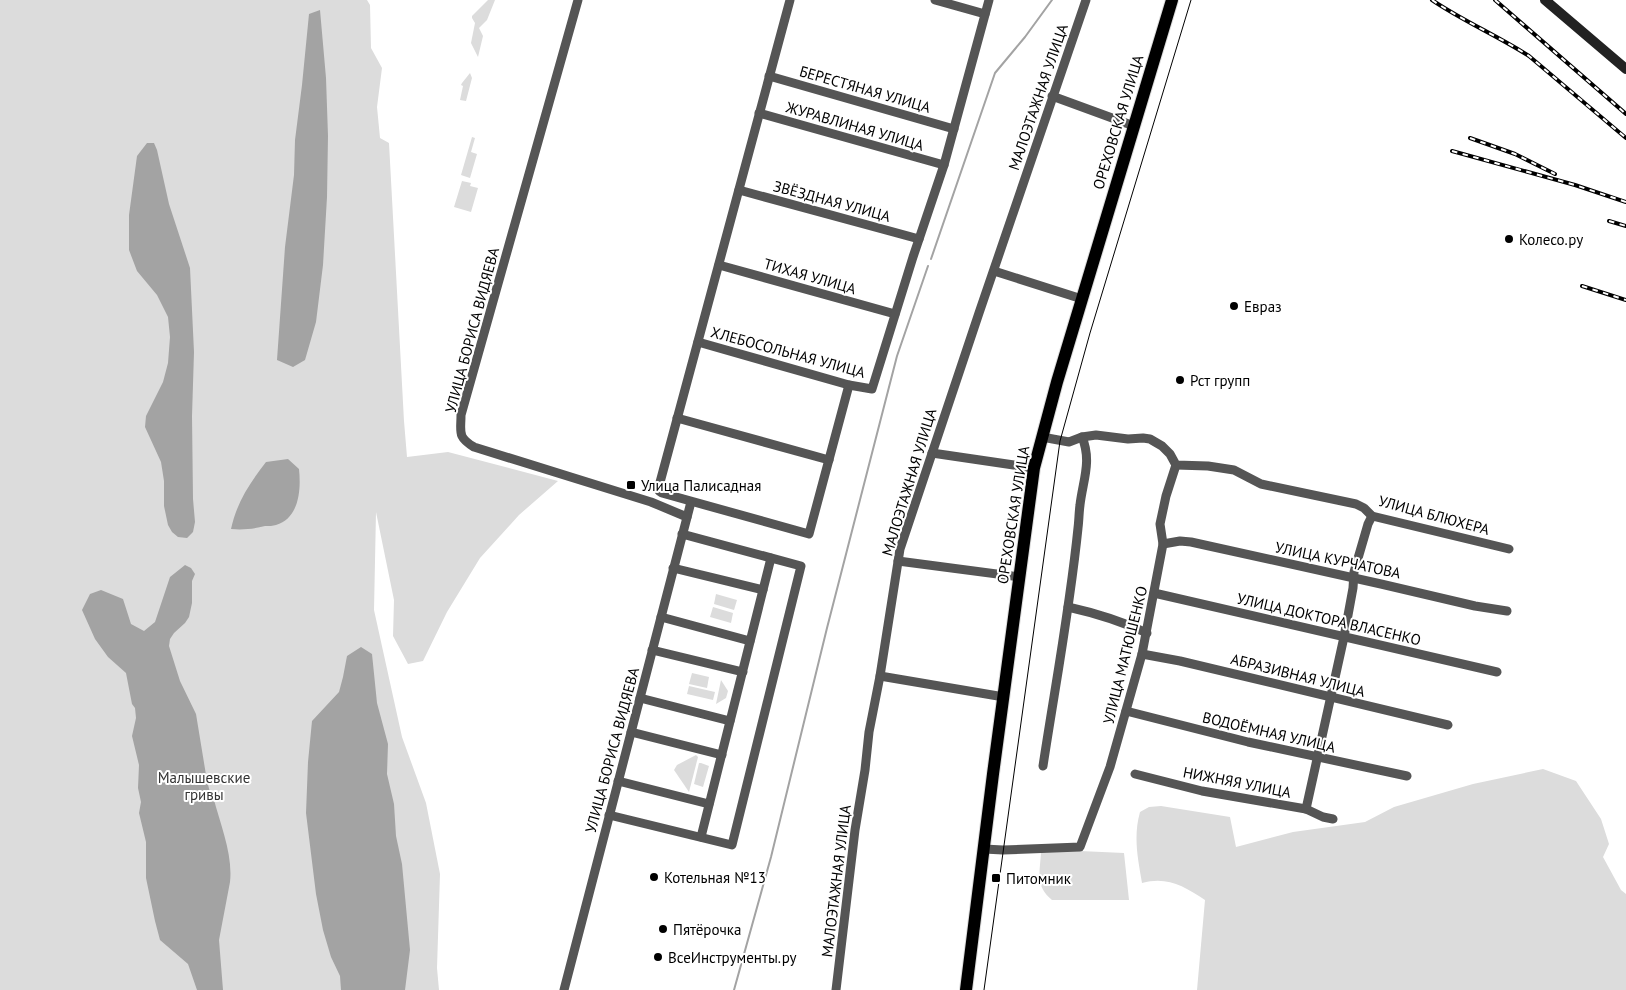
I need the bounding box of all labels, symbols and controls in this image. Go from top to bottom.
street label: МАЛОЭТАЖНАЯ УЛИЦА [1004,21,1072,173]
street label: ОРЕХОВСКАЯ УЛИЦА [1088,52,1148,192]
street label: БЕРЕСТЯНАЯ УЛИЦА [797,61,933,117]
street label: ЖУРАВЛИНАЯ УЛИЦА [783,97,926,155]
street label: ЗВЁЗДНАЯ УЛИЦА [771,176,893,226]
place label: Колесо.ру [1519,230,1583,249]
marker: Колесо.ру [1503,233,1515,245]
street label: УЛИЦА БОРИСА ВИДЯЕВА [441,245,503,415]
street label: ТИХАЯ УЛИЦА [762,254,858,298]
place label: Евраз [1244,297,1282,316]
marker: Евраз [1228,300,1240,312]
street label: ХЛЕБОСОЛЬНАЯ УЛИЦА [709,322,868,382]
place label: Рст групп [1190,371,1250,390]
marker: Рст групп [1174,374,1186,386]
street label: МАЛОЭТАЖНАЯ УЛИЦА [877,406,941,558]
street label: ОРЕХОВСКАЯ УЛИЦА [993,444,1033,585]
place label: Улица Палисадная [641,476,761,495]
marker: Улица Палисадная [625,479,637,491]
street label: УЛИЦА БЛЮХЕРА [1376,491,1492,539]
street label: УЛИЦА КУРЧАТОВА [1273,537,1403,583]
street label: УЛИЦА МАТЮШЕНКО [1099,584,1151,726]
street label: УЛИЦА ДОКТОРА ВЛАСЕНКО [1235,589,1423,649]
street label: АБРАЗИВНАЯ УЛИЦА [1229,649,1367,701]
street label: УЛИЦА БОРИСА ВИДЯЕВА [581,665,643,835]
street label: ВОДОЁМНАЯ УЛИЦА [1201,707,1338,757]
street label: НИЖНЯЯ УЛИЦА [1181,762,1293,802]
park label: Малышевские гривы [158,768,250,804]
street label: МАЛОЭТАЖНАЯ УЛИЦА [817,804,855,958]
place label: Котельная №13 [664,868,766,887]
place label: Питомник [1006,869,1072,888]
marker: Котельная №13 [648,871,660,883]
marker: Питомник [990,872,1002,884]
place label: Пятёрочка [673,920,741,939]
marker: Пятёрочка [657,923,669,935]
place label: ВсеИнструменты.ру [668,948,797,967]
marker: ВсеИнструменты.ру [652,951,664,963]

